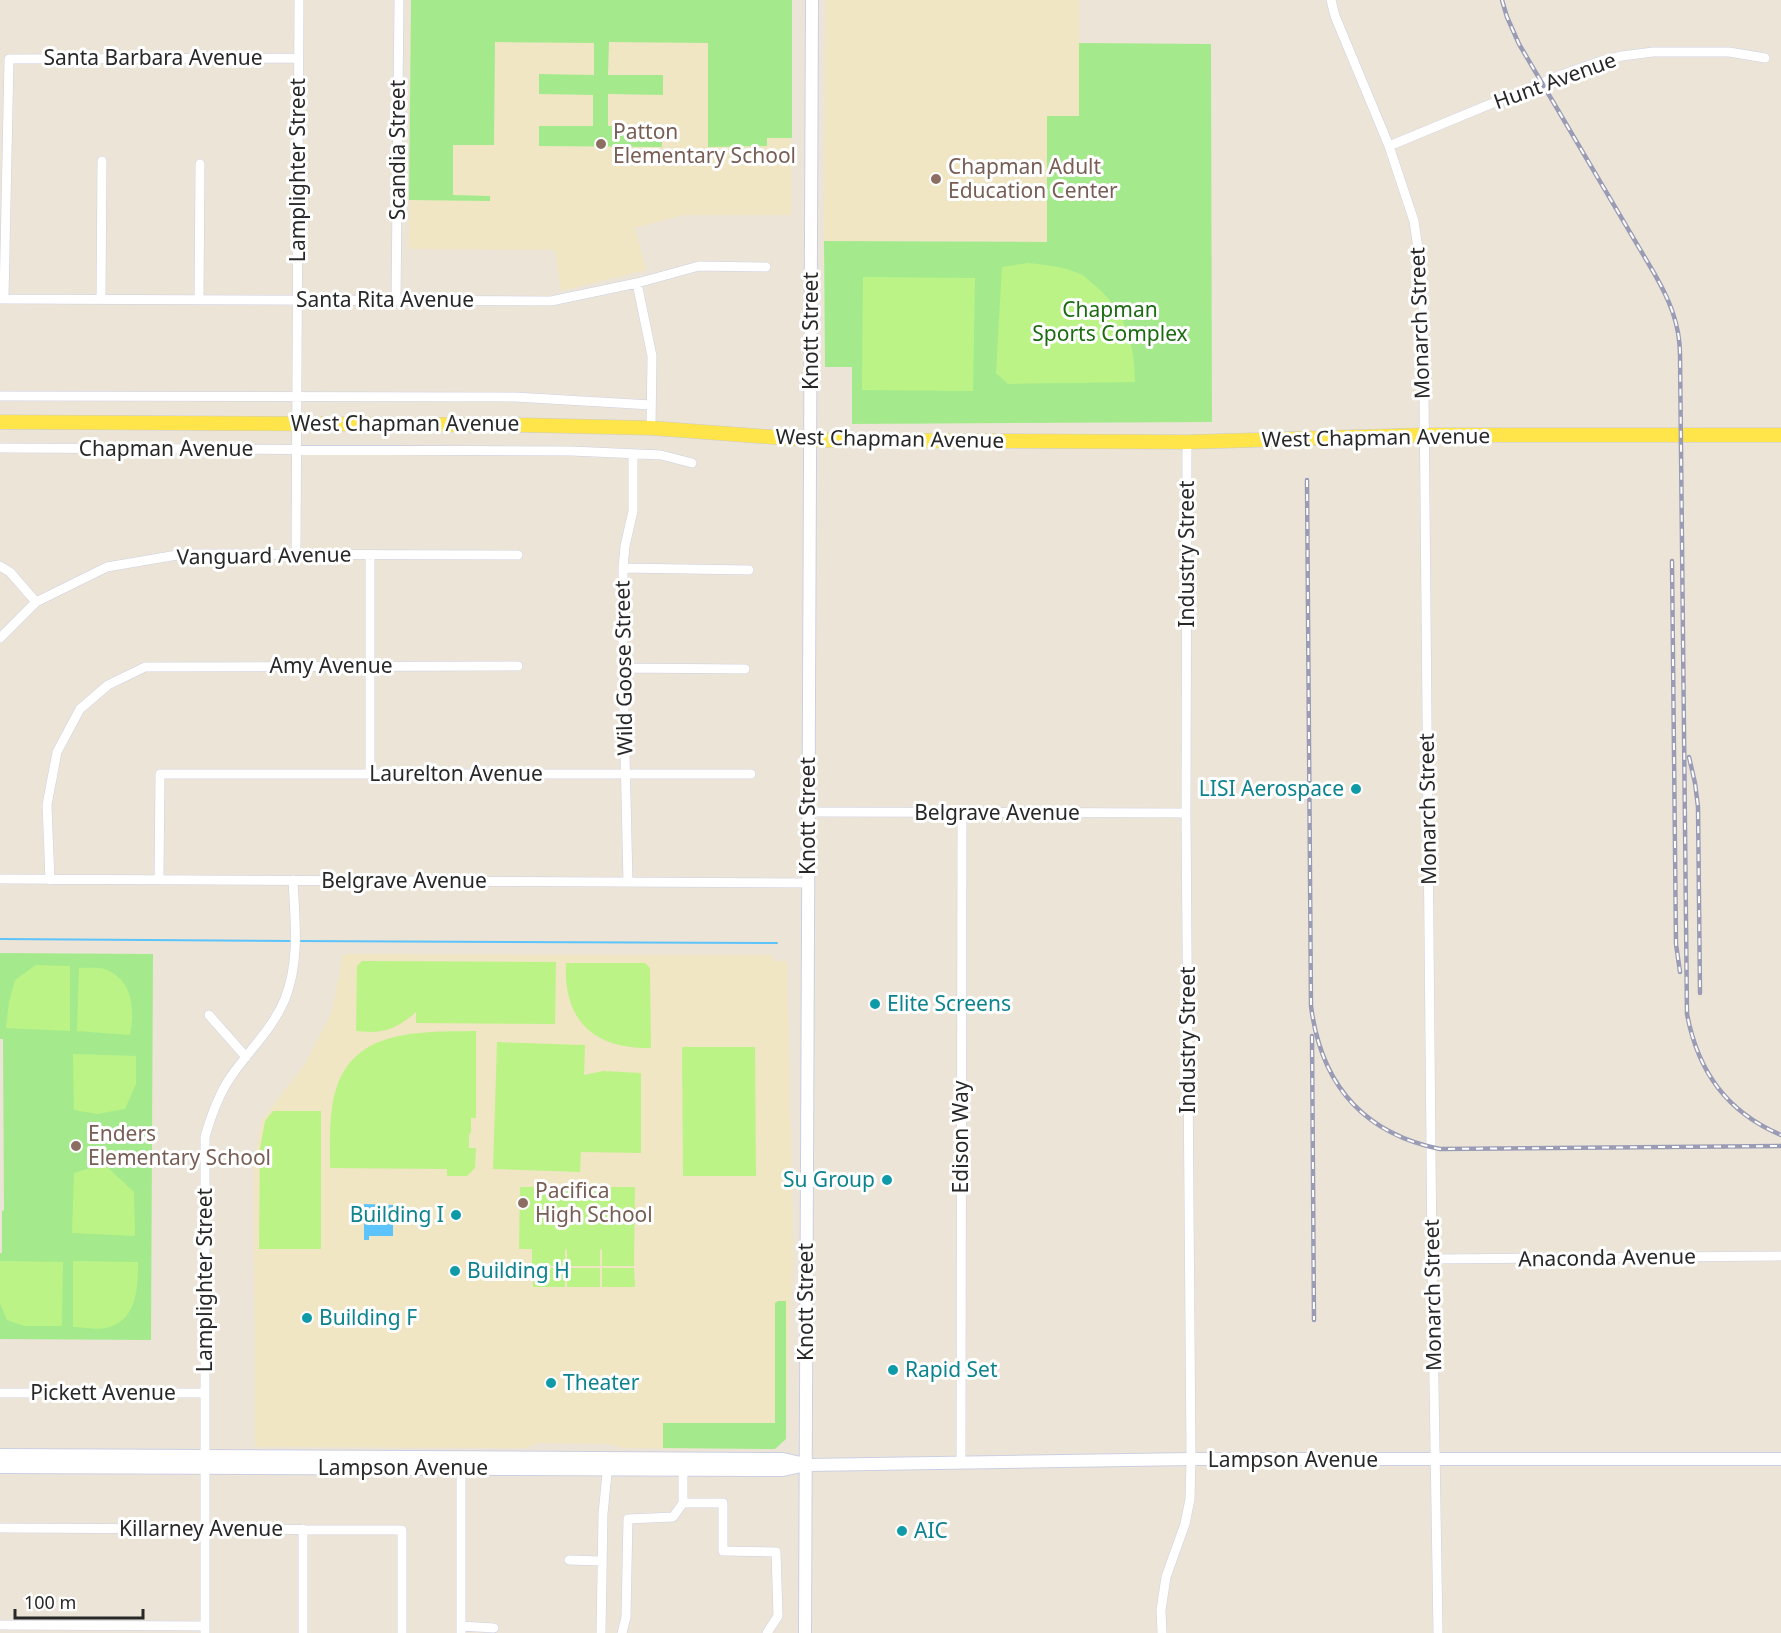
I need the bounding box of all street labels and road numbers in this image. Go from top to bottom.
street label: Santa Barbara Avenue [43,43,263,71]
street label: Hunt Avenue [1490,45,1620,115]
street label: Lamplighter Street [283,77,311,262]
street label: Scandia Street [383,79,411,220]
street label: Monarch Street [1402,246,1436,399]
street label: Knott Street [796,272,824,390]
street label: Santa Rita Avenue [296,285,474,313]
street label: West Chapman Avenue [291,409,519,437]
street label: West Chapman Avenue [1261,421,1491,453]
street label: West Chapman Avenue [775,422,1005,454]
street label: Chapman Avenue [79,434,253,462]
street label: Industry Street [1172,480,1200,628]
street label: Vanguard Avenue [176,539,352,571]
street label: Wild Goose Street [607,580,639,756]
street label: Amy Avenue [270,651,392,679]
street label: Monarch Street [1412,732,1442,885]
street label: Knott Street [793,757,821,875]
street label: Laurelton Avenue [369,759,543,787]
street label: Belgrave Avenue [914,798,1080,826]
street label: Belgrave Avenue [321,866,487,894]
street label: Industry Street [1173,966,1201,1114]
street label: Edison Way [946,1080,974,1193]
street label: Lamplighter Street [190,1187,218,1372]
street label: Monarch Street [1417,1218,1447,1371]
street label: Anaconda Avenue [1518,1241,1696,1273]
street label: Knott Street [791,1243,819,1361]
street label: Pickett Avenue [30,1378,176,1406]
street label: Lampson Avenue [1208,1445,1378,1473]
street label: Lampson Avenue [318,1453,488,1481]
street label: Killarney Avenue [119,1514,283,1542]

